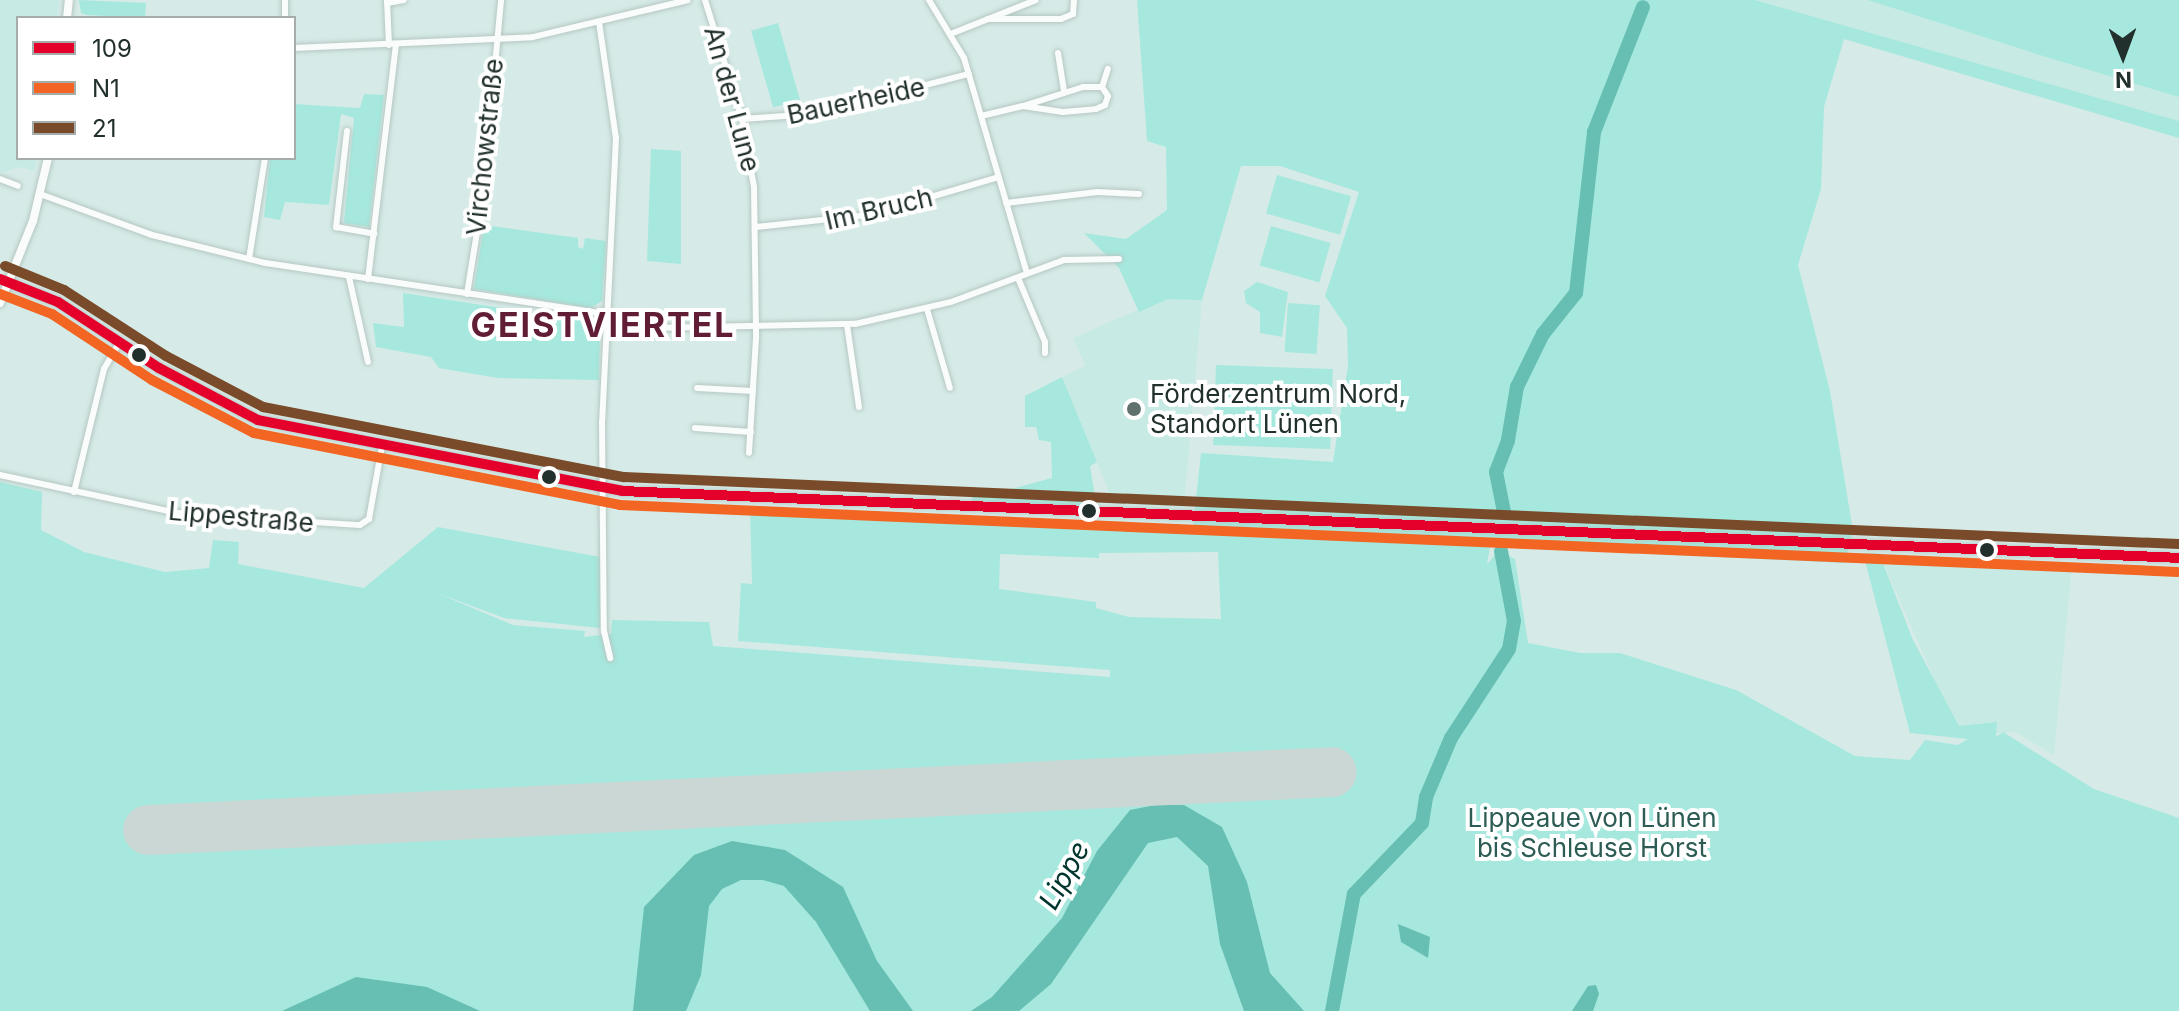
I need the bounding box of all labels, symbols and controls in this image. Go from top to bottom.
legend [16,16,296,160]
north arrow [2083,16,2163,96]
street label: An der Lune [698,23,766,175]
text: 109 [92,34,132,63]
street label: Virchowstraße [460,57,510,237]
text: N [2115,67,2132,93]
street label: Bauerheide [784,71,928,131]
text: N1 [92,74,120,103]
text: 21 [92,114,116,143]
street label: Im Bruch [822,181,936,237]
district label: GEISTVIERTEL [470,305,736,345]
unlabelled marker [131,347,147,363]
place label: Förderzentrum Nord, Standort Lünen [1150,378,1406,440]
marker: Förderzentrum Nord, Standort Lünen [1125,400,1143,418]
unlabelled marker [541,469,557,485]
street label: Lippestraße [167,495,315,539]
unlabelled marker [1081,503,1097,519]
unlabelled marker [1979,542,1995,558]
park label: Lippeaue von Lünen bis Schleuse Horst [1467,802,1717,864]
water label: Lippe [1032,835,1096,915]

